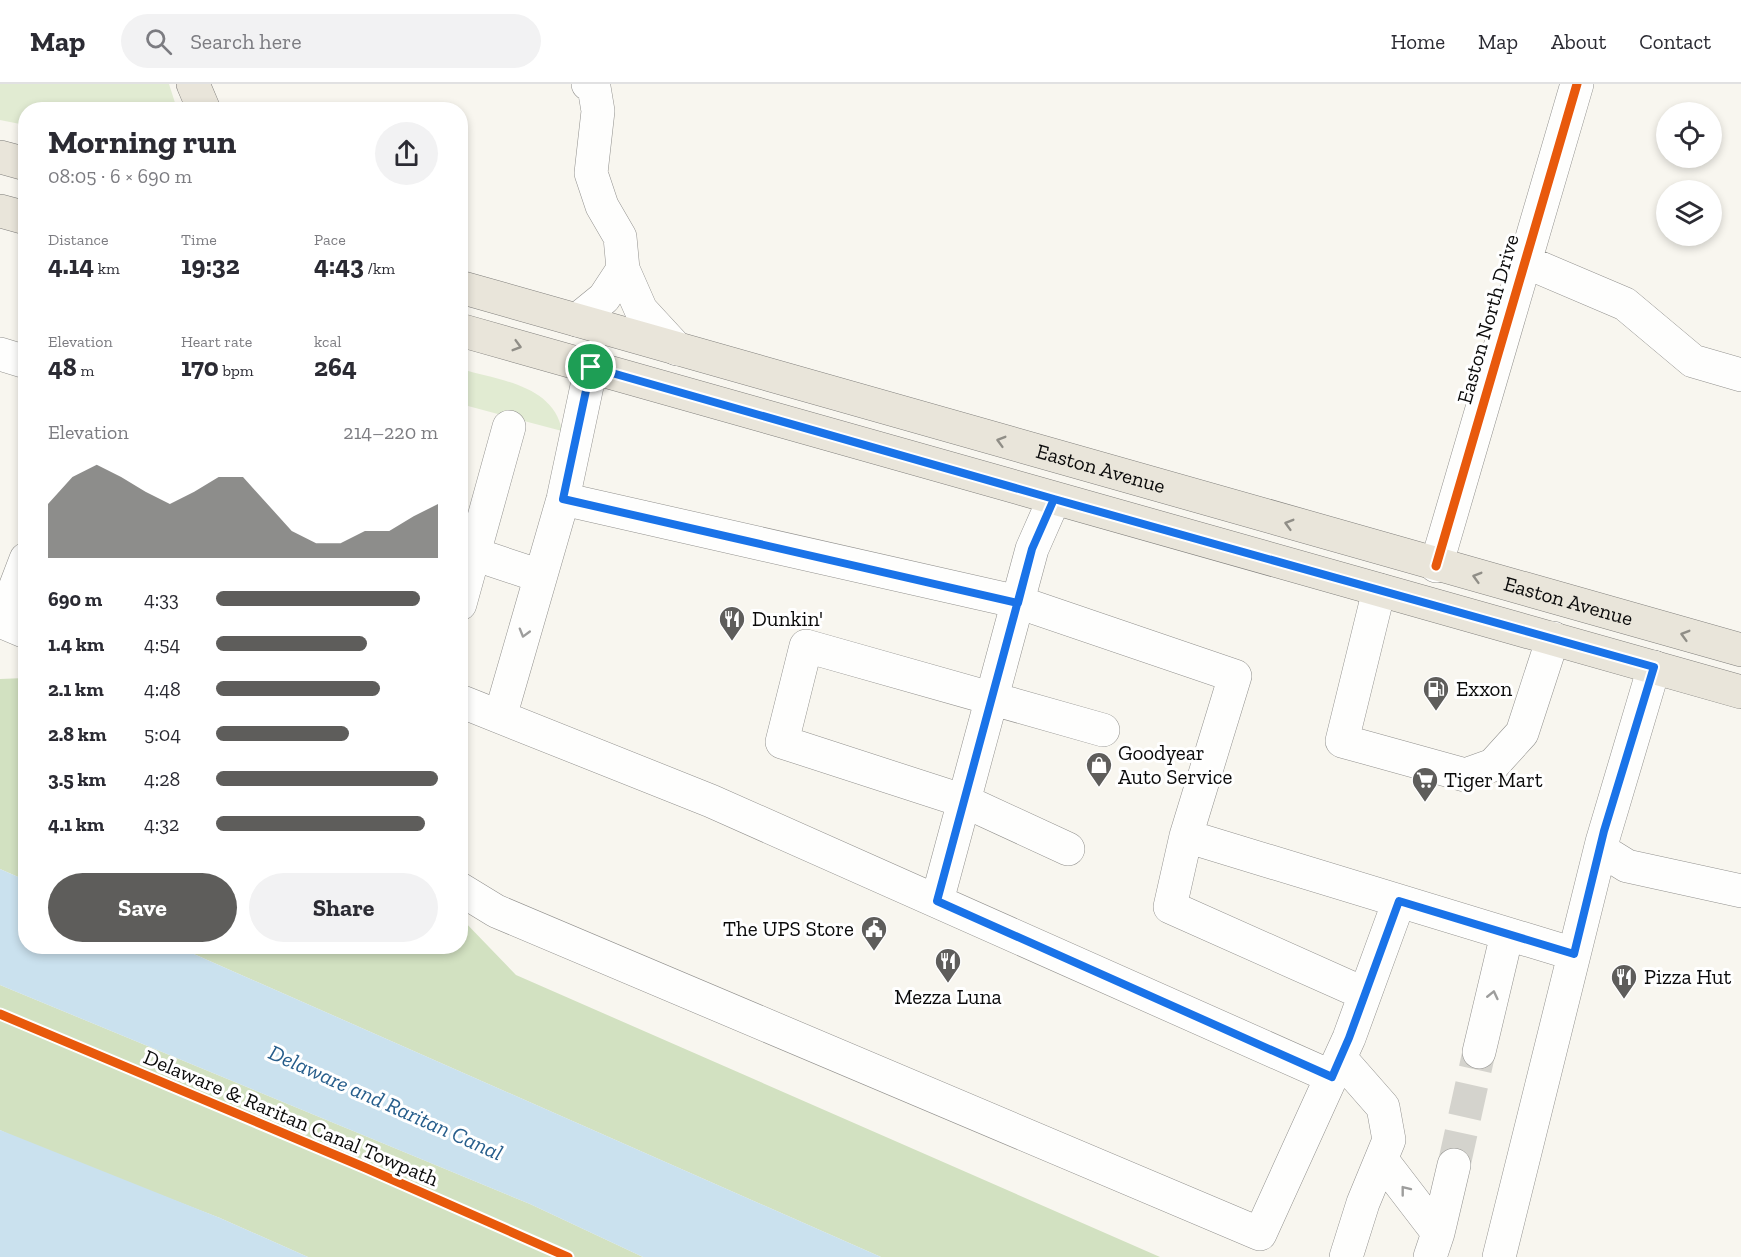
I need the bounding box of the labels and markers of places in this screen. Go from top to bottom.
pin [565,341,616,392]
restaurant icon: Dunkin' [717,604,747,642]
place label: Dunkin' [752,606,823,631]
fuel station icon: Exxon [1421,674,1451,712]
place label: Exxon [1456,676,1512,701]
place label: Goodyear Auto Service [1118,740,1233,789]
shop icon: Goodyear Auto Service [1084,750,1114,788]
supermarket icon: Tiger Mart [1410,765,1440,803]
place label: Tiger Mart [1444,767,1543,792]
public building icon: The UPS Store [859,914,889,952]
place label: The UPS Store [723,916,854,941]
restaurant icon: Mezza Luna [933,946,963,984]
restaurant icon: Pizza Hut [1609,962,1639,1000]
place label: Pizza Hut [1644,964,1732,989]
place label: Mezza Luna [894,984,1002,1009]

